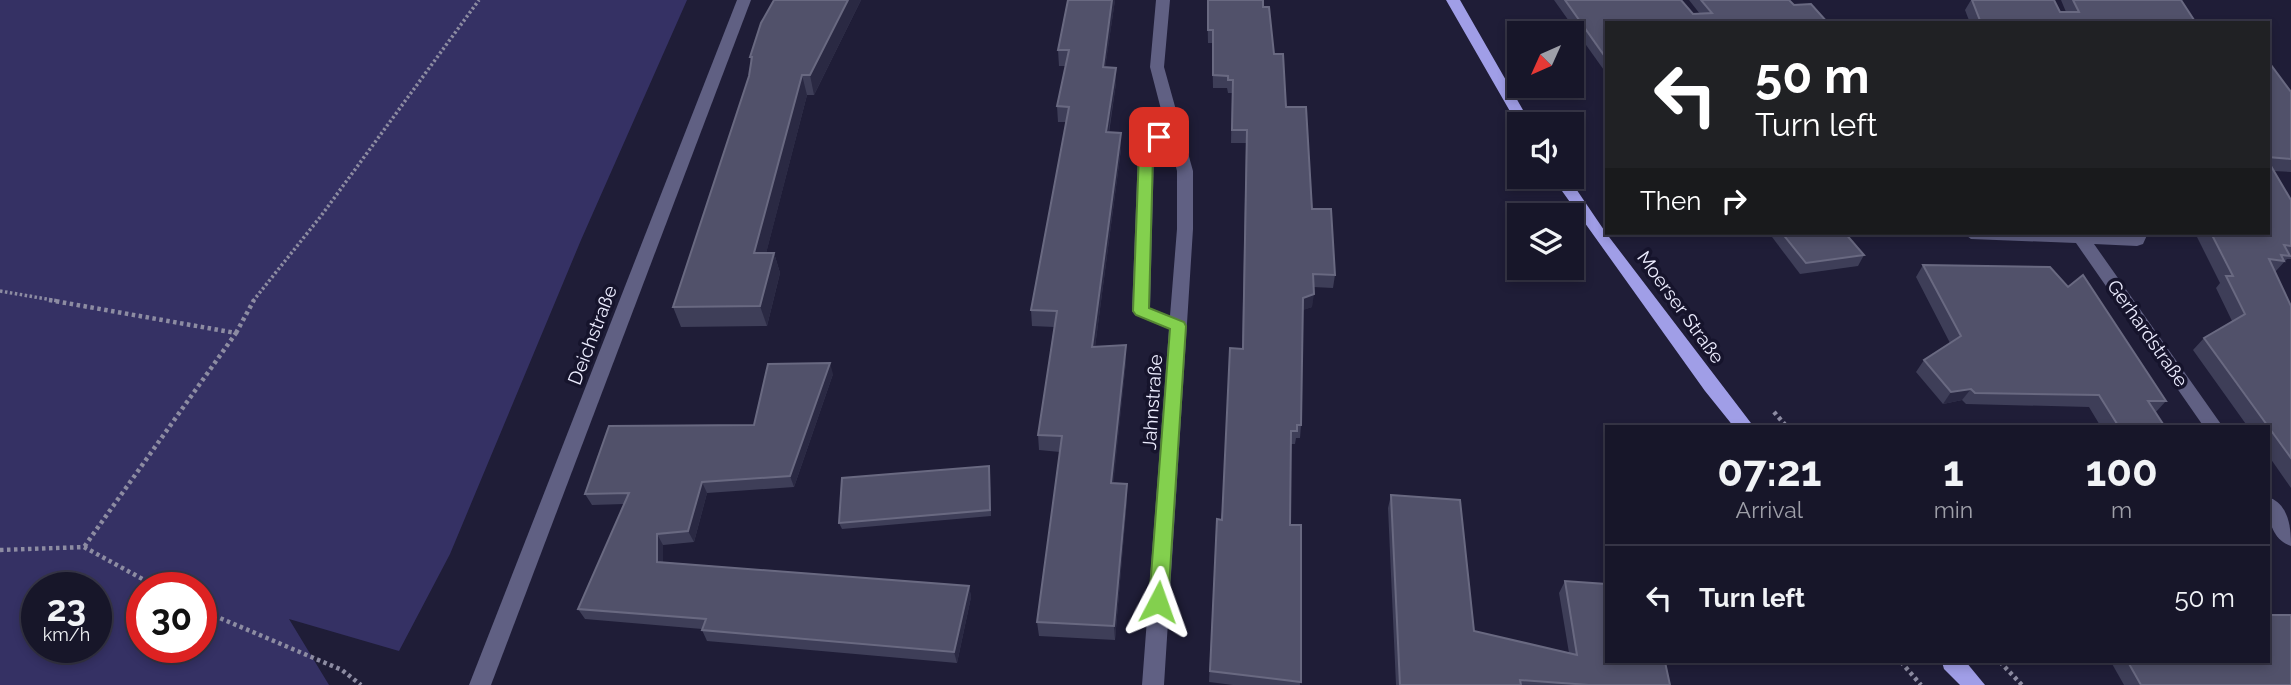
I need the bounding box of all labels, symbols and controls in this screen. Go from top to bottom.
north arrow [1507,21,1584,98]
map controls [1507,21,1584,280]
text: 50 m [1755,47,1870,104]
icon: left [1640,49,1731,140]
text: Turn left [1755,106,1877,143]
pin [1129,107,1189,167]
button: sound [1507,112,1584,189]
icon: arrive [1140,118,1178,156]
icon: right [1715,182,1753,220]
text: Then [1640,186,1701,216]
button: layers [1507,203,1584,280]
street label: Moerser Straße [1633,247,1729,367]
street label: Gerhardstraße [2103,275,2193,391]
street label: Deichstraße [563,282,621,388]
street label: Jahnstraße [1138,354,1166,450]
text: 07:21 [1717,447,1821,496]
text: 1 [1943,447,1964,496]
text: 100 [2085,447,2158,496]
text: Arrival [1736,496,1803,523]
text: min [1934,496,1973,523]
text: m [2111,496,2132,523]
position arrow [1121,565,1195,639]
speed limit sign: 30 [126,572,217,663]
icon: left [1640,579,1678,617]
text: Turn left [1699,583,1805,613]
text: 50 m [2174,583,2235,613]
text: 23 [47,588,86,629]
text: km/h [43,624,90,645]

